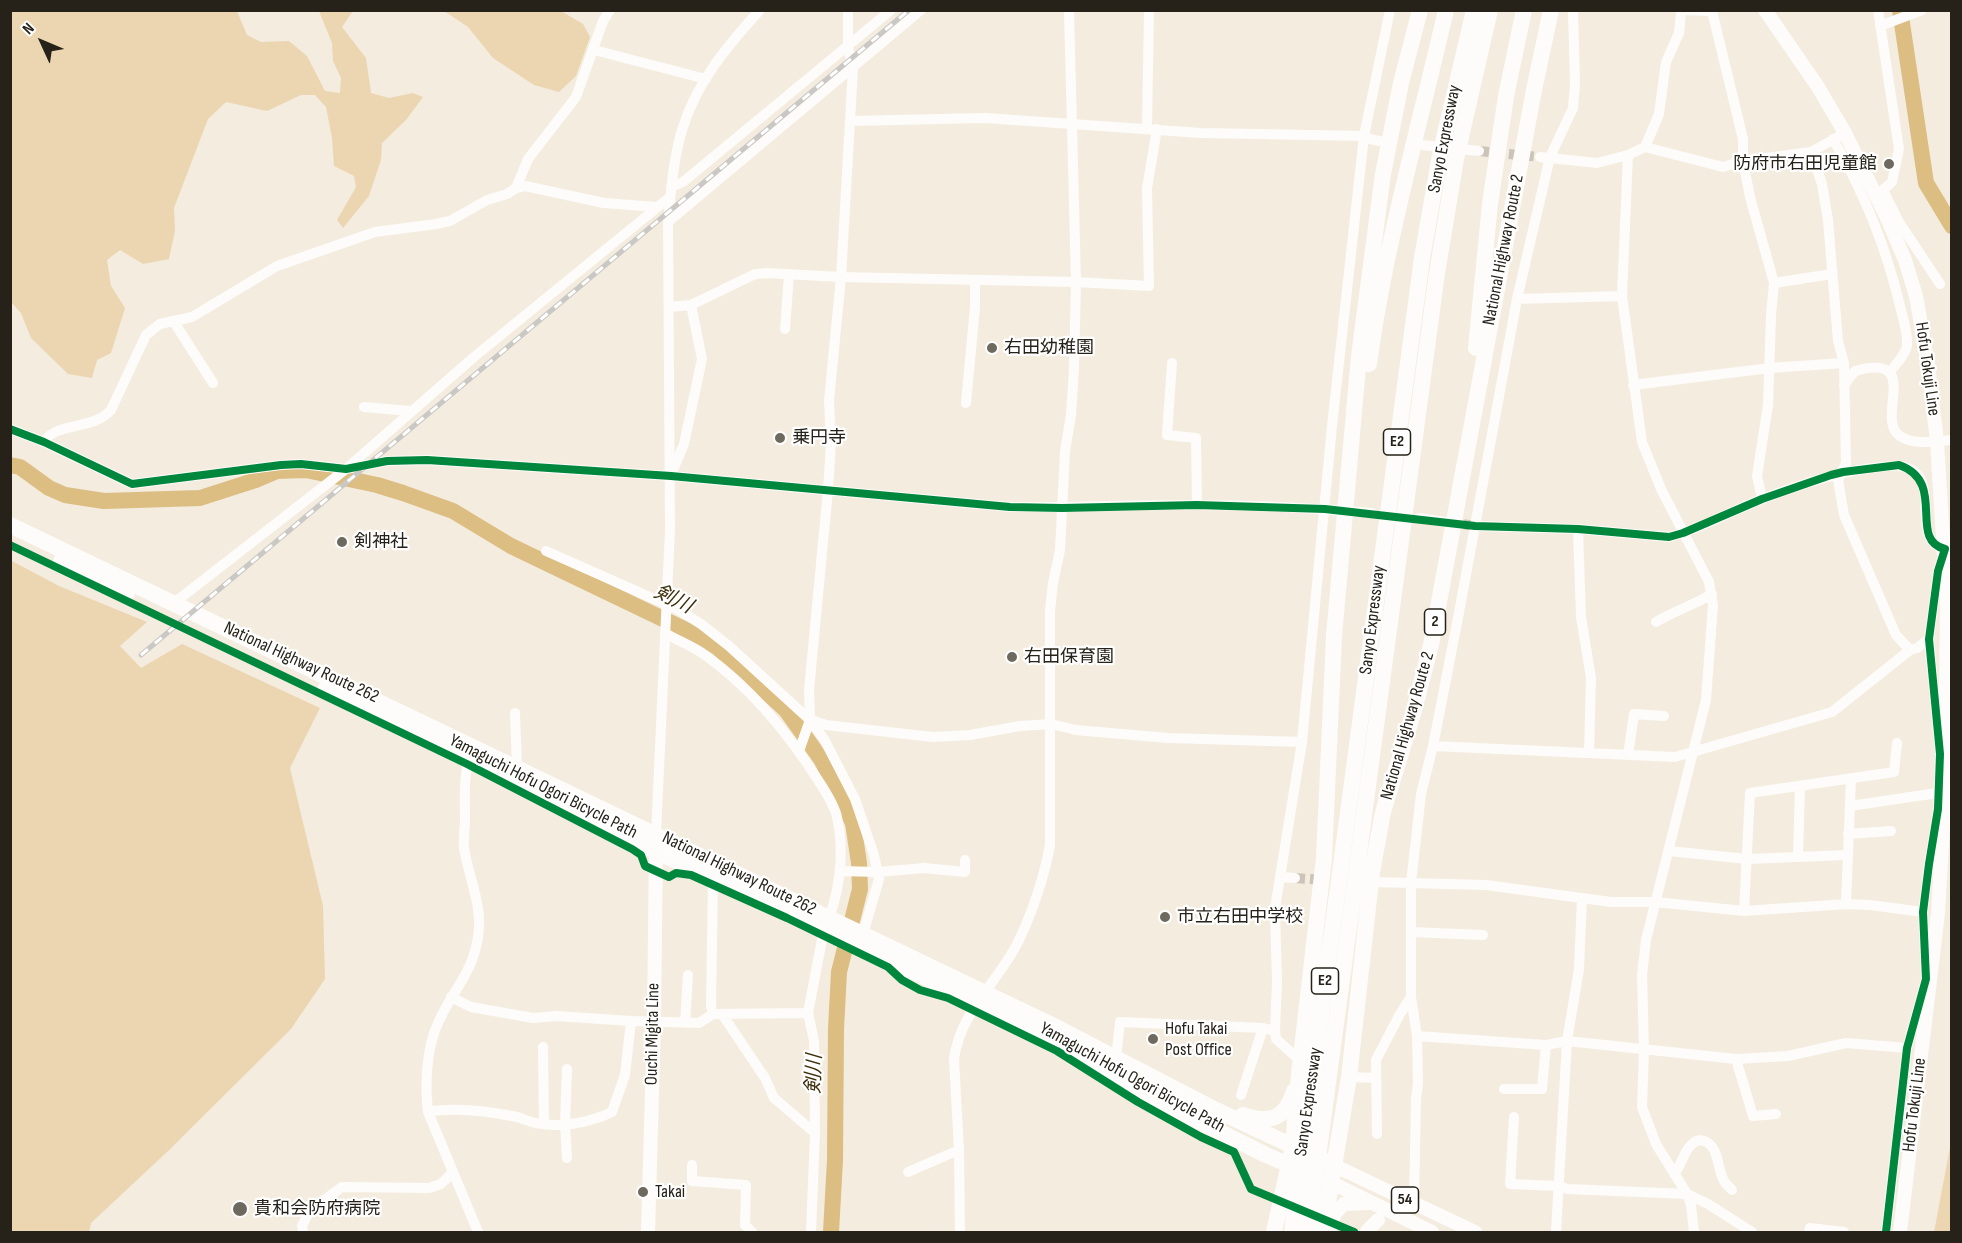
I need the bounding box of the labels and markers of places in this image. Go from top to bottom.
place label: 防府市右田児童館 [1733,153,1877,175]
marker: 防府市右田児童館 [1882,157,1896,171]
place label: 右田幼稚園 [1004,337,1094,359]
marker: 右田幼稚園 [985,341,999,355]
place label: 乗円寺 [792,427,846,449]
marker: 乗円寺 [773,431,787,445]
place label: 剣神社 [354,531,408,553]
marker: 剣神社 [335,535,349,549]
place label: 右田保育園 [1024,646,1114,668]
marker: 右田保育園 [1005,650,1019,664]
place label: 市立右田中学校 [1177,906,1303,928]
marker: 市立右田中学校 [1158,910,1172,924]
place label: Hofu Takai Post Office [1165,1018,1232,1060]
marker: Hofu Takai Post Office [1146,1032,1160,1046]
place label: Takai [655,1181,685,1203]
marker: Takai [636,1185,650,1199]
place label: 貴和会防府病院 [254,1198,380,1220]
marker: 貴和会防府病院 [231,1200,249,1218]

